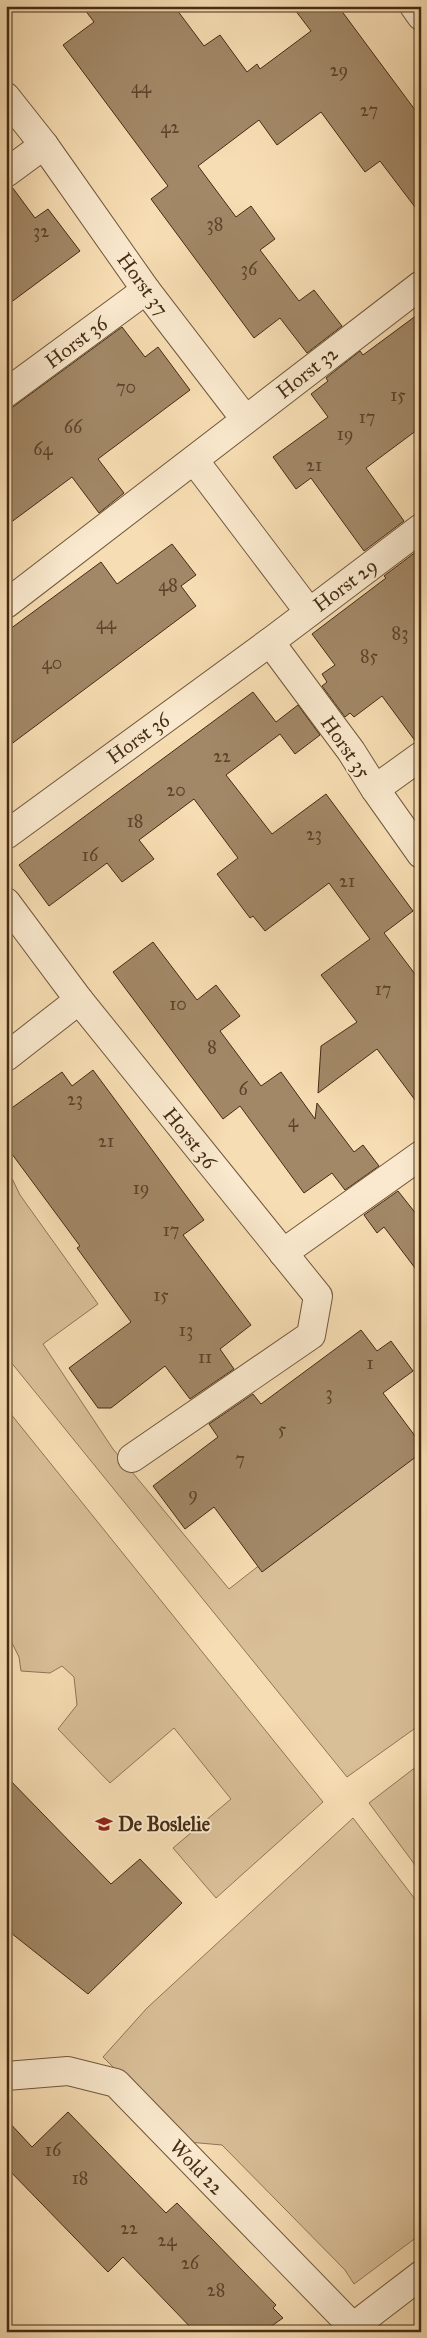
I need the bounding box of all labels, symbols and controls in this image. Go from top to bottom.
house number: 29 [330,59,348,81]
house number: 44 [131,76,152,98]
house number: 27 [360,99,378,121]
house number: 42 [161,116,180,138]
house number: 38 [207,213,223,235]
house number: 32 [33,220,49,242]
street label: Horst 37 [112,248,174,320]
house number: 36 [241,258,258,280]
street label: Horst 36 [40,310,112,373]
street label: Horst 32 [272,341,343,403]
house number: 70 [116,376,136,398]
house number: 15 [390,384,406,406]
house number: 17 [359,406,375,428]
house number: 66 [64,416,83,438]
house number: 19 [337,423,353,445]
house number: 64 [33,438,54,460]
house number: 21 [306,454,322,476]
street label: Horst 29 [308,553,382,617]
house number: 48 [158,574,178,596]
house number: 44 [96,612,117,634]
house number: 83 [392,622,408,644]
house number: 85 [360,645,379,667]
house number: 40 [42,652,62,674]
street label: Horst 36 [102,707,175,769]
street label: Horst 35 [316,711,376,783]
house number: 22 [213,745,231,767]
house number: 20 [166,779,186,801]
house number: 18 [127,810,143,832]
house number: 23 [306,823,322,845]
house number: 16 [82,844,99,866]
house number: 21 [339,870,355,892]
house number: 17 [375,978,391,1000]
house number: 10 [169,993,187,1015]
house number: 8 [207,1036,217,1058]
house number: 6 [238,1078,248,1100]
house number: 23 [67,1088,83,1110]
street label: Horst 36 [158,1103,222,1174]
house number: 4 [288,1110,299,1132]
house number: 21 [98,1130,114,1152]
house number: 19 [133,1177,149,1199]
house number: 17 [163,1219,179,1241]
house number: 15 [153,1284,169,1306]
house number: 13 [179,1319,193,1341]
house number: 11 [198,1346,212,1368]
house number: 1 [366,1352,374,1374]
house number: 3 [325,1382,333,1404]
house number: 5 [278,1418,287,1440]
house number: 7 [235,1448,245,1470]
house number: 9 [188,1483,198,1505]
place label: De Boslelie [118,1812,211,1836]
school or university icon: De Boslelie [94,1814,114,1834]
street label: Wold 22 [165,2134,229,2200]
house number: 16 [45,2139,62,2161]
house number: 18 [72,2167,88,2189]
house number: 22 [120,2217,138,2239]
house number: 24 [158,2229,177,2251]
house number: 26 [181,2252,200,2274]
house number: 28 [207,2279,225,2301]

